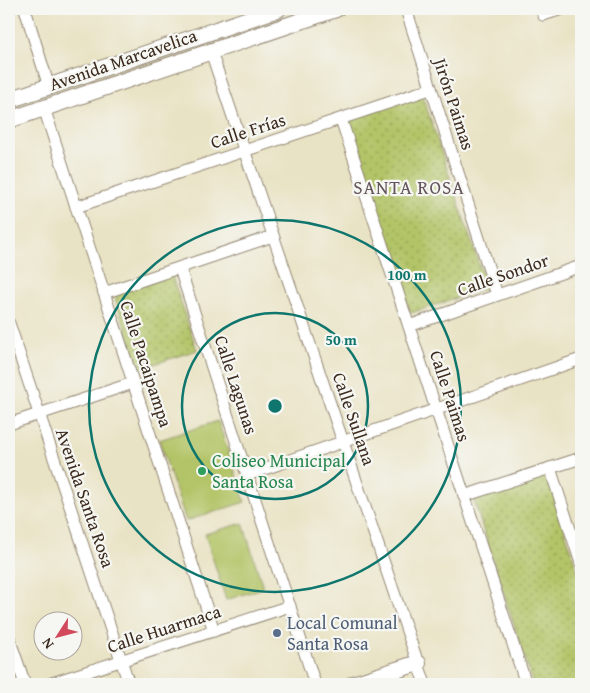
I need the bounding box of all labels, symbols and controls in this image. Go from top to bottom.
street label: Avenida Marcavelica [45,21,201,97]
street label: Jirón Paimas [426,53,482,153]
street label: Calle Frías [207,106,289,155]
district label: SANTA ROSA [353,173,465,201]
street label: Calle Sondor [453,246,553,303]
text: 100 m [387,264,427,285]
street label: Calle Pacaipampa [113,297,180,431]
text: 50 m [325,329,357,350]
street label: Calle Lagunas [208,332,265,438]
street label: Calle Paimas [423,347,478,445]
street label: Calle Sullana [326,369,383,469]
centre of rings [266,397,284,415]
street label: Avenida Santa Rosa [49,425,122,572]
place label: Coliseo Municipal Santa Rosa [212,447,346,495]
marker: Coliseo Municipal Santa Rosa [196,465,208,477]
street label: Calle Huarmaca [104,597,225,660]
place label: Local Comunal Santa Rosa [287,609,398,657]
north arrow [32,610,82,660]
marker: Local Comunal Santa Rosa [271,627,283,639]
text: N [36,633,58,653]

